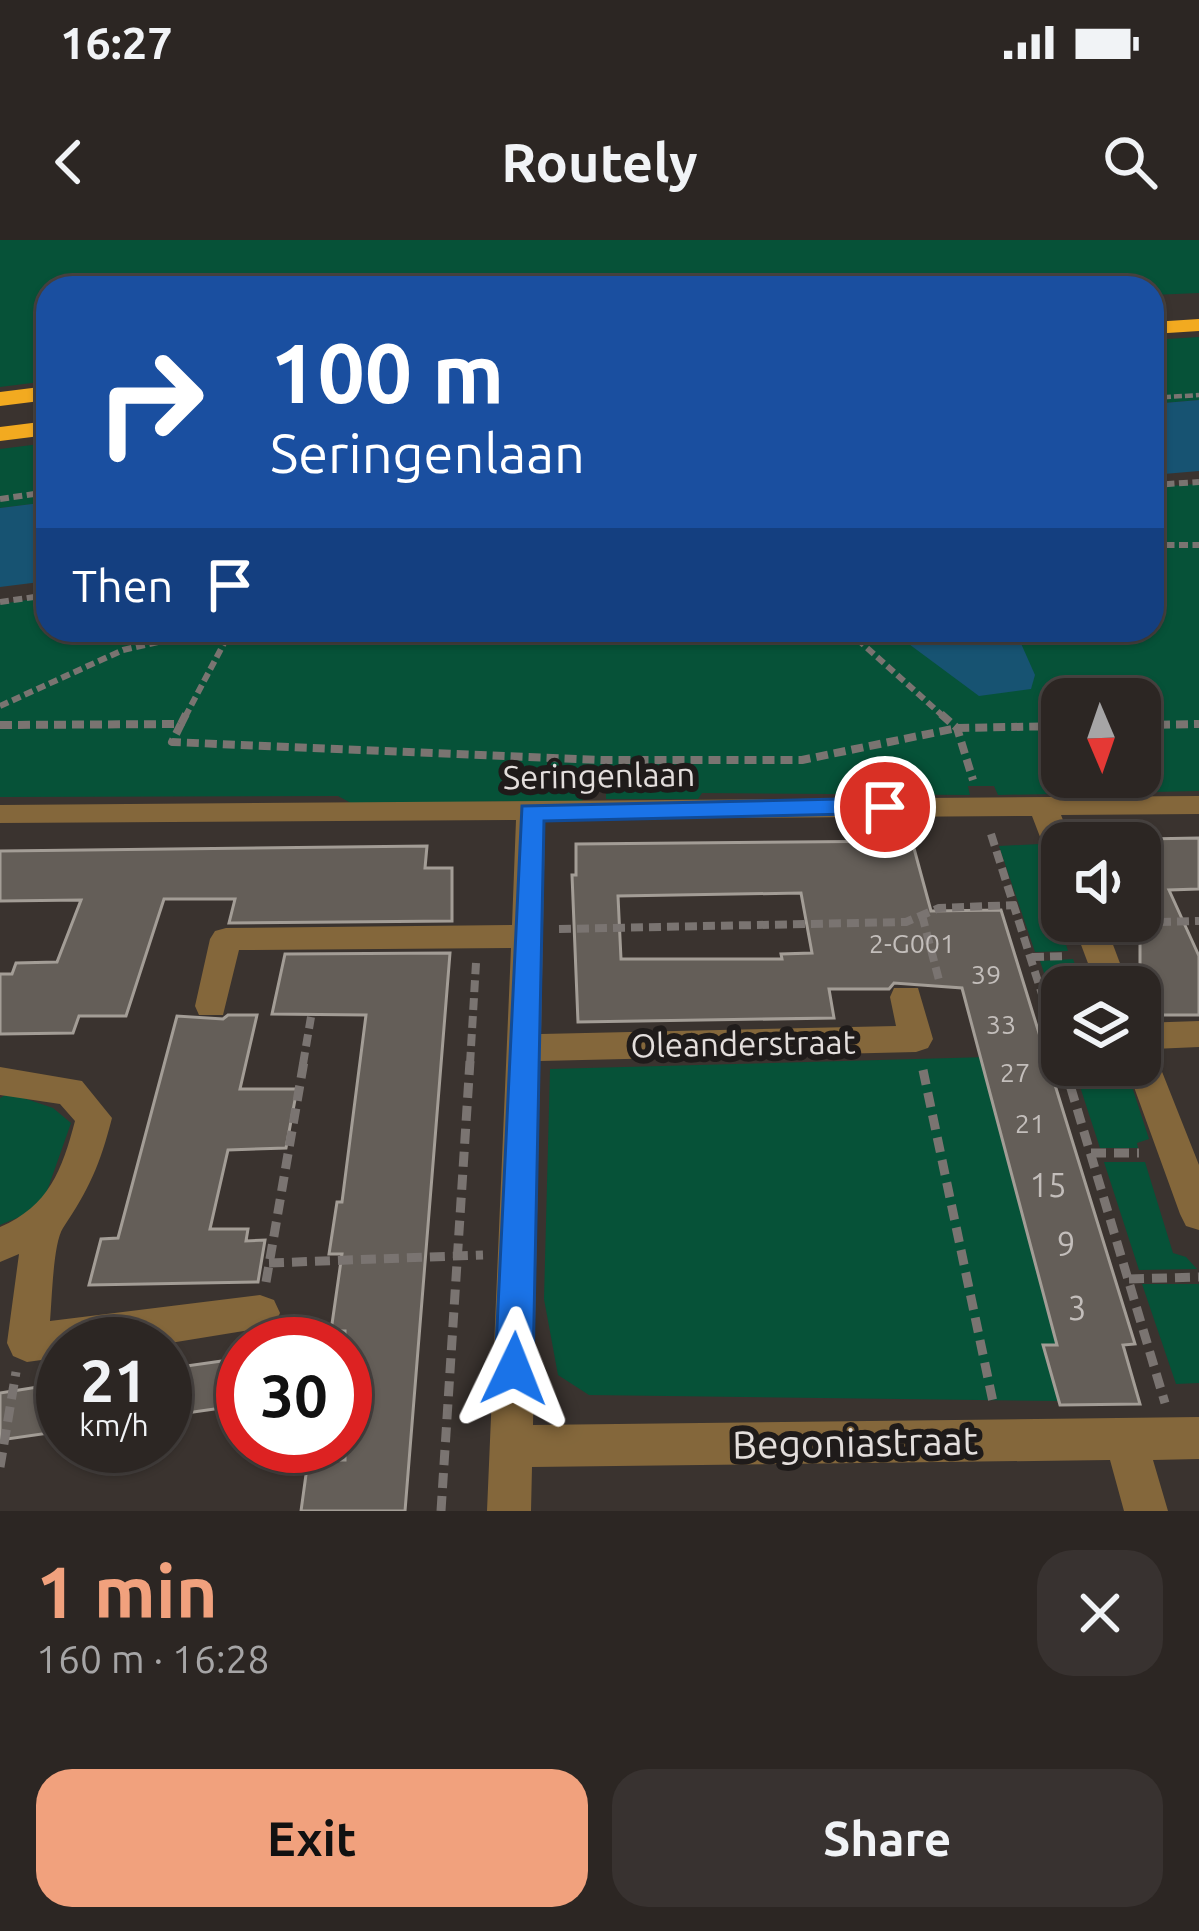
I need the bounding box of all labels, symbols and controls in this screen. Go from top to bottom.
text: 16:27 [60,17,173,68]
icon: back [36,129,102,195]
icon: search [1097,129,1163,195]
text: Routely [501,132,698,192]
icon: right [72,324,228,480]
text: 100 m [270,325,504,419]
text: Seringenlaan [270,423,585,483]
icon: arrive [197,552,263,618]
text: Then [72,560,173,611]
north arrow [1041,678,1161,798]
map controls [1041,678,1161,1086]
street label: Seringenlaan [502,755,696,795]
pin [834,756,936,858]
icon: arrive [852,774,918,840]
button: sound [1041,822,1161,942]
house number: 2-G001 [869,928,955,958]
house number: 39 [971,959,1001,989]
button: layers [1041,966,1161,1086]
house number: 33 [986,1009,1016,1039]
street label: Oleanderstraat [630,1023,856,1063]
house number: 27 [1000,1057,1030,1087]
house number: 21 [1015,1108,1045,1138]
house number: 15 [1029,1166,1067,1203]
house number: 9 [1057,1225,1075,1262]
house number: 3 [1068,1289,1086,1326]
position arrow [451,1306,577,1432]
speed limit sign: 30 [216,1317,372,1473]
text: 21 [80,1346,148,1413]
text: km/h [79,1408,149,1442]
street label: Begoniastraat [732,1418,978,1466]
button: close [1037,1550,1163,1676]
text: 1 min [36,1551,218,1632]
text: 160 m · 16:28 [36,1637,270,1680]
button: Exit [36,1769,588,1907]
button: Share [612,1769,1163,1907]

